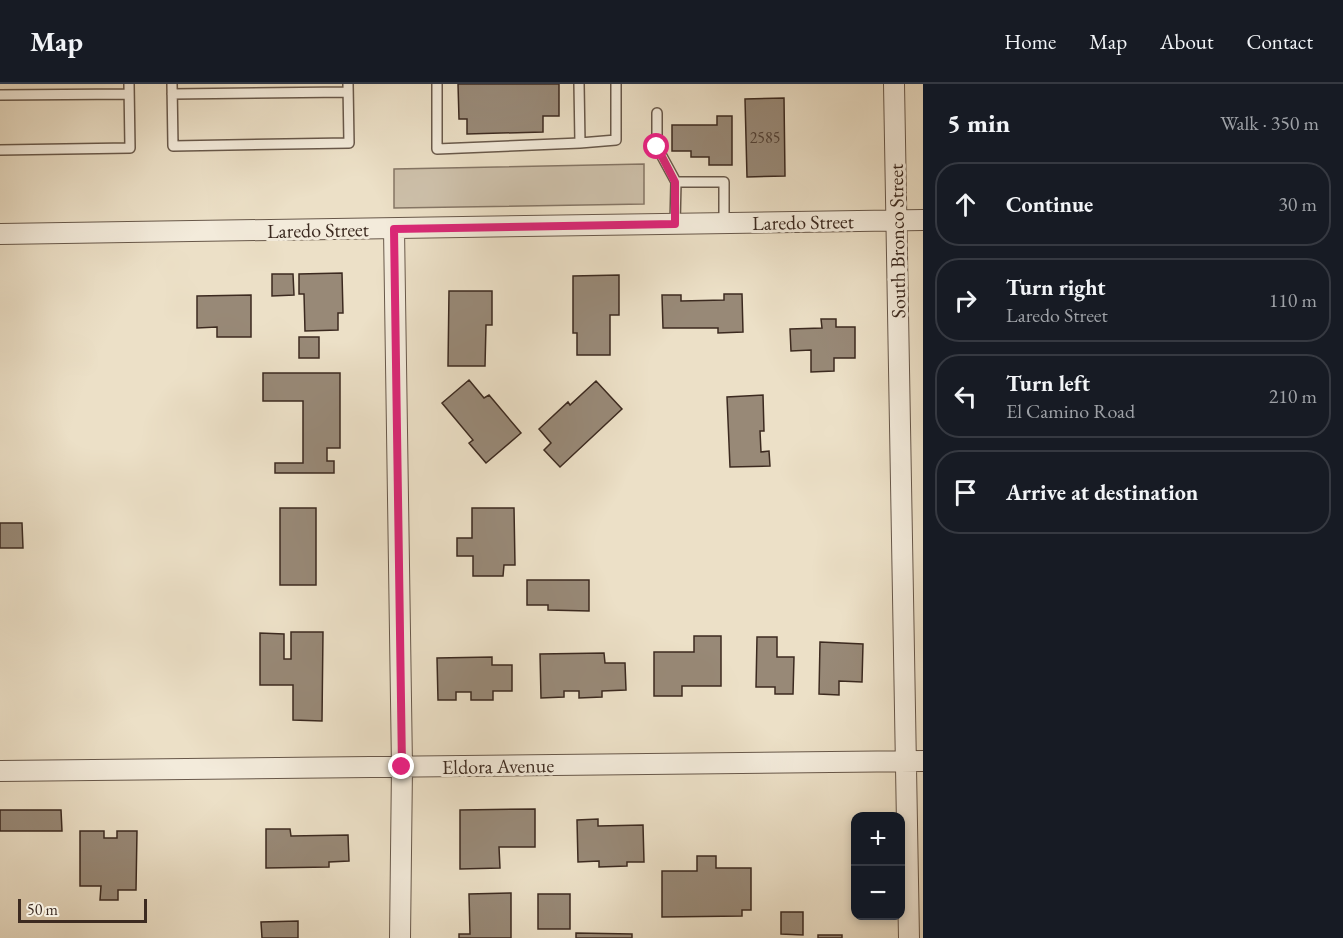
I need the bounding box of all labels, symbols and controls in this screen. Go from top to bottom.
text: Map [30,23,83,59]
text: Home [1004,28,1056,55]
text: Map [1089,28,1127,55]
text: About [1160,28,1213,55]
text: Contact [1246,28,1313,55]
text: 5 min [947,106,1010,140]
text: Walk · 350 m [1220,110,1319,136]
house number: 2585 [750,127,780,148]
route start [643,133,669,159]
street label: South Bronco Street [883,163,911,319]
icon: ahead [949,188,982,221]
text: Continue [1006,190,1093,219]
text: 30 m [1278,191,1317,217]
street label: Laredo Street [752,208,855,236]
street label: Laredo Street [267,216,370,244]
text: Turn right [1006,273,1105,302]
icon: right [949,284,982,317]
text: 110 m [1269,287,1317,313]
text: Laredo Street [1006,302,1108,328]
text: Turn left [1006,369,1090,398]
icon: left [949,380,982,413]
text: 210 m [1269,383,1317,409]
text: El Camino Road [1006,398,1135,424]
icon: arrive [949,476,982,509]
text: Arrive at destination [1006,478,1198,507]
street label: Eldora Avenue [442,752,554,780]
route end [388,753,414,779]
map controls [851,812,905,920]
button: + [851,812,905,866]
button: − [851,866,905,920]
scale bar [18,896,147,924]
text: 50 m [27,899,58,920]

